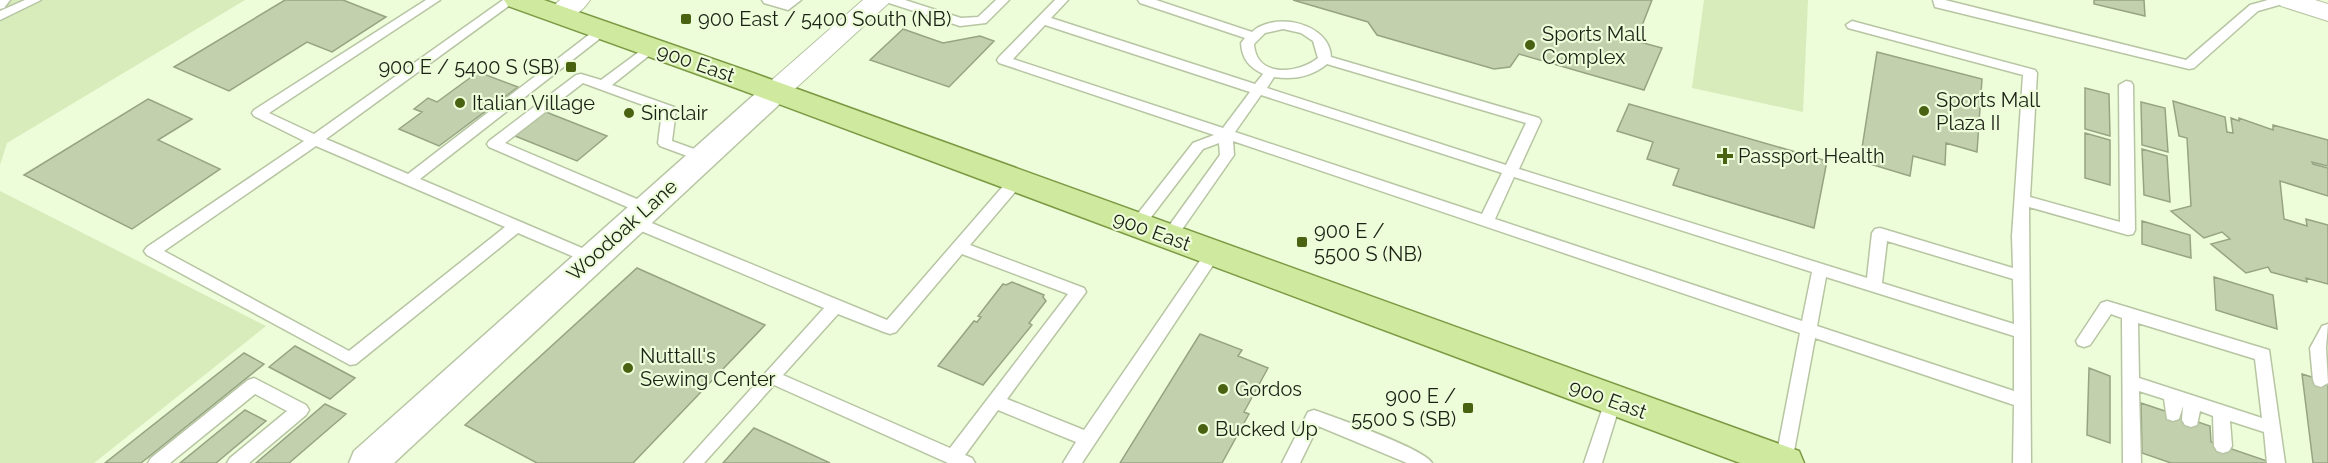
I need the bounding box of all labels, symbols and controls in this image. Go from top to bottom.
place label: 900 East / 5400 South (NB) [698,7,951,31]
marker: 900 East / 5400 South (NB) [679,12,693,26]
place label: Sports Mall Complex [1542,22,1647,69]
marker: Sports Mall Complex [1523,38,1537,52]
street label: 900 East [654,39,738,88]
place label: 900 E / 5400 S (SB) [378,55,559,79]
marker: 900 E / 5400 S (SB) [564,60,578,74]
place label: Sports Mall Plaza II [1936,88,2041,135]
place label: Italian Village [472,91,595,115]
marker: Italian Village [453,96,467,110]
place label: Sinclair [641,101,708,125]
marker: Sports Mall Plaza II [1917,104,1931,118]
marker: Sinclair [622,106,636,120]
place label: Passport Health [1738,144,1885,168]
marker: Passport Health [1716,147,1734,165]
street label: Woodoak Lane [562,174,682,286]
street label: 900 East [1110,206,1194,256]
place label: 900 E / 5500 S (NB) [1314,219,1422,266]
marker: 900 E / 5500 S (NB) [1295,235,1309,249]
place label: Nuttall's Sewing Center [640,344,776,391]
marker: Nuttall's Sewing Center [621,361,635,375]
street label: 900 East [1566,374,1650,424]
place label: Gordos [1235,377,1302,401]
marker: Gordos [1216,382,1230,396]
place label: 900 E / 5500 S (SB) [1351,384,1456,431]
marker: 900 E / 5500 S (SB) [1461,401,1475,415]
place label: Bucked Up [1215,417,1318,441]
marker: Bucked Up [1196,422,1210,436]

